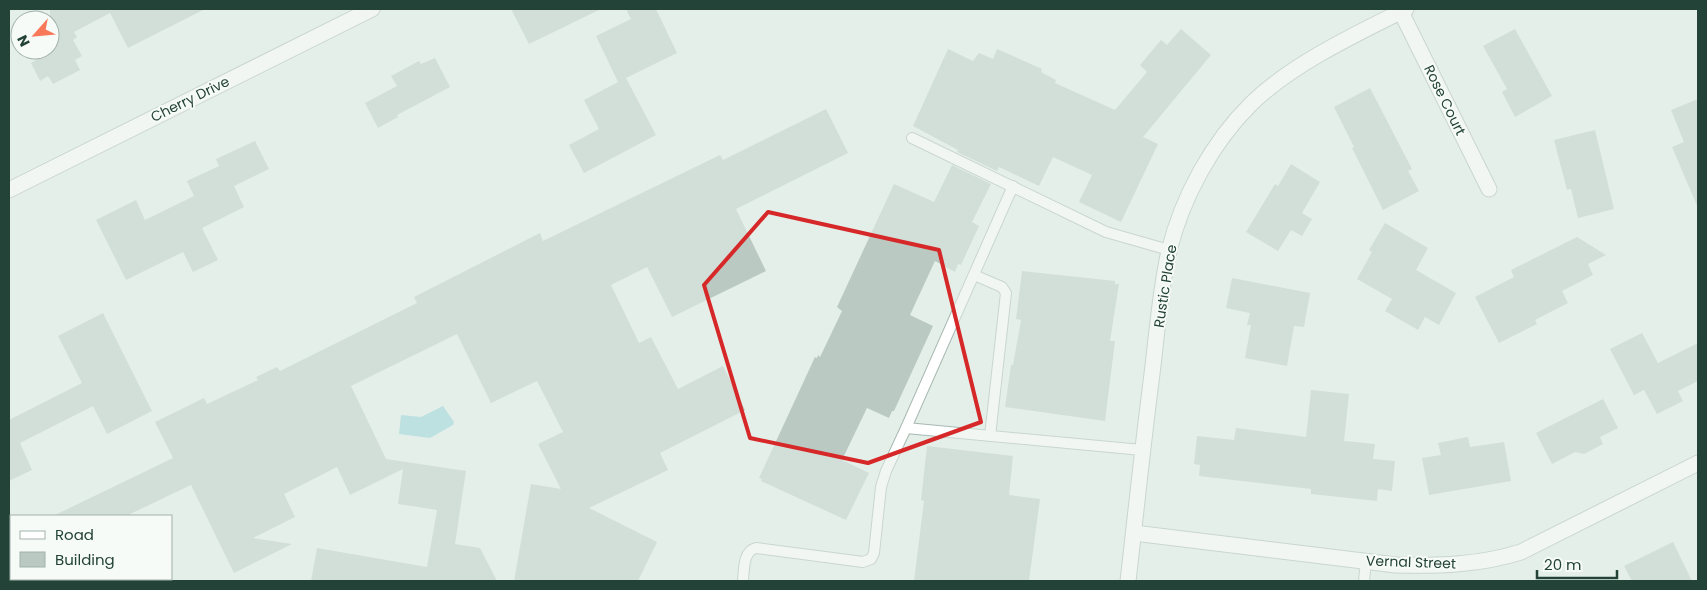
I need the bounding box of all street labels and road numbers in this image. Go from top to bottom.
street label: Rose Court [1419,61,1471,139]
street label: Cherry Drive [147,71,233,127]
street label: Rustic Place [1149,243,1181,329]
street label: Vernal Street [1366,550,1456,574]

